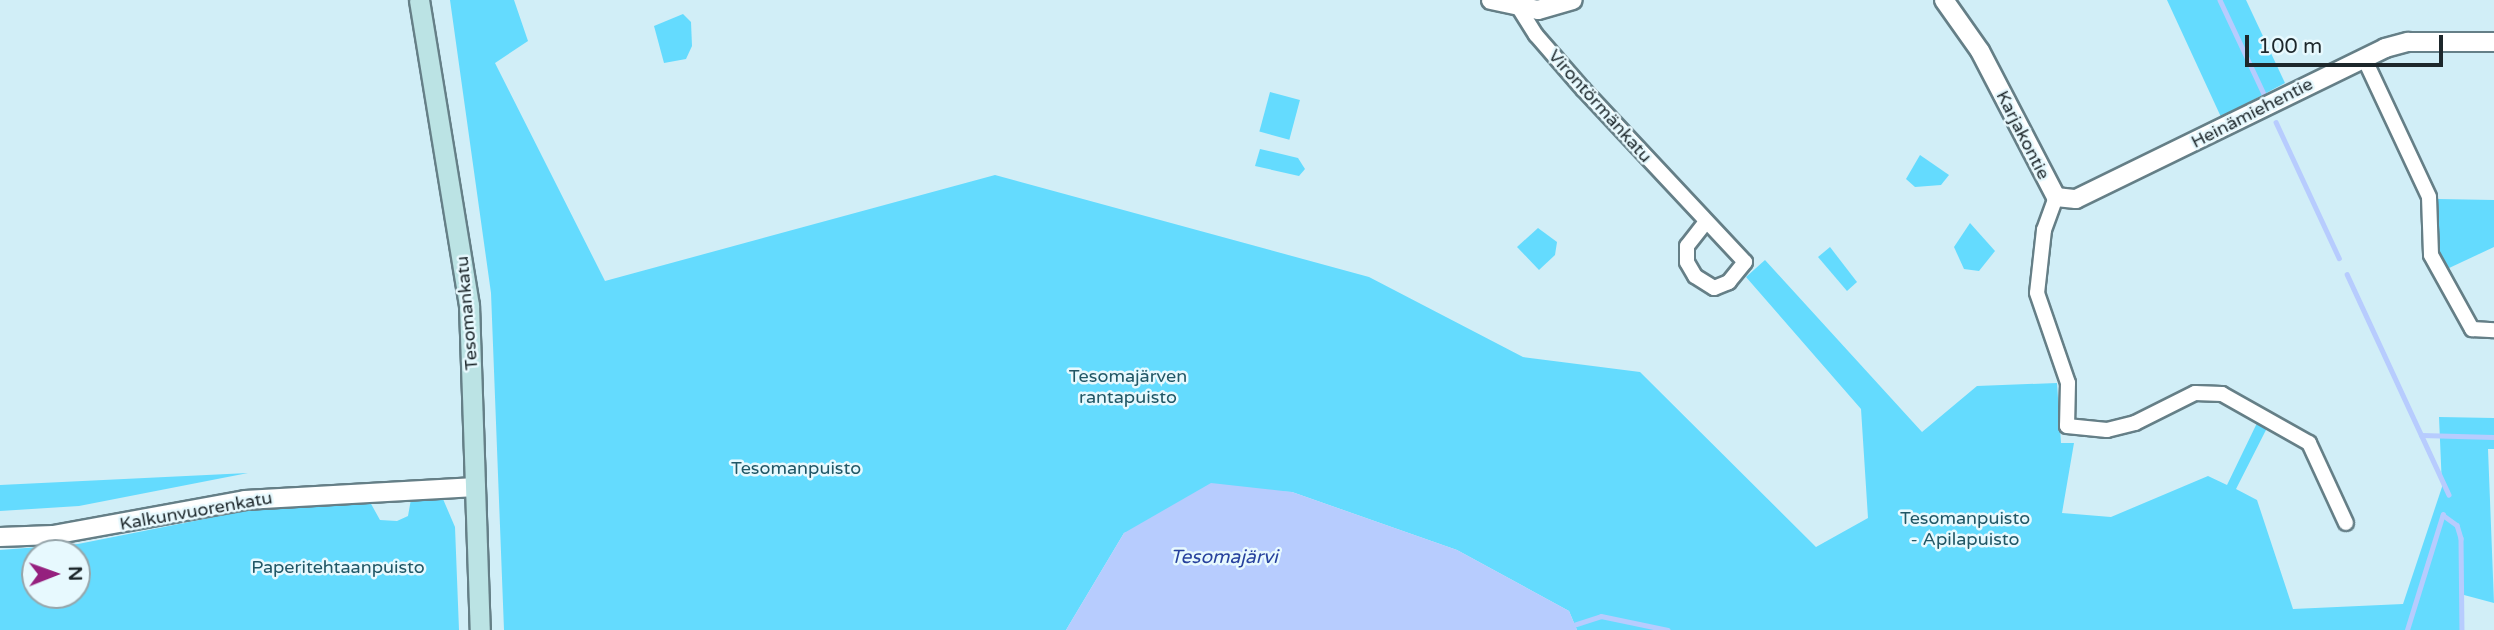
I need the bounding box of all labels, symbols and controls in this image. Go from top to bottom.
scale bar [2249,21,2447,65]
text: 100 m [2258,34,2322,59]
street label: Virontörmänkatu [1544,45,1656,167]
street label: Heinämiehentie [2188,73,2316,153]
street label: Karjakontie [1991,87,2055,183]
street label: Tesomankatu [451,255,483,371]
park label: Tesomajärven rantapuisto [1069,366,1187,408]
park label: Tesomanpuisto [731,457,861,479]
street label: Kalkunvuorenkatu [118,487,274,535]
park label: Tesomanpuisto - Apilapuisto [1900,508,2030,550]
north arrow [21,539,91,609]
water label: Tesomajärvi [1170,547,1278,569]
park label: Paperitehtaanpuisto [251,556,425,578]
text: N [64,566,86,581]

